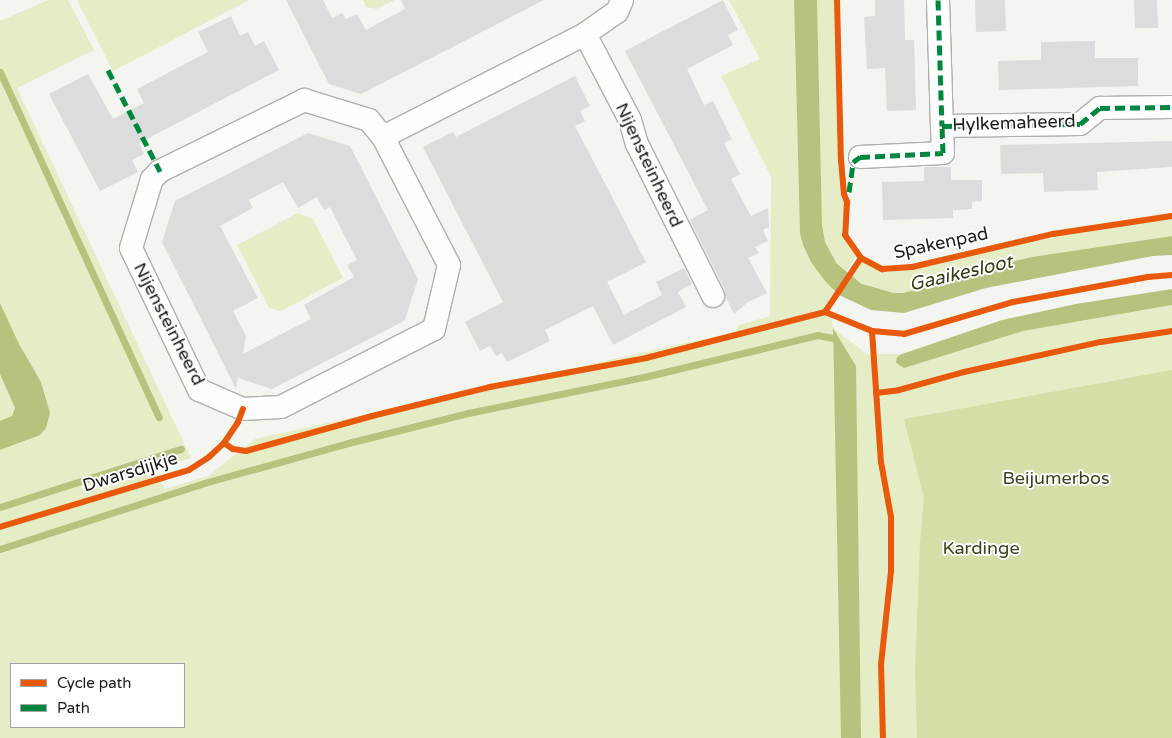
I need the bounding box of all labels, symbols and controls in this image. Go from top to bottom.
street label: Nijensteinheerd [611,99,687,231]
street label: Hylkemaheerd [952,110,1076,136]
street label: Spakenpad [892,222,990,264]
water label: Gaaikesloot [907,251,1015,297]
street label: Nijensteinheerd [129,259,209,389]
street label: Dwarsdijkje [80,447,180,497]
park label: Beijumerbos [1002,467,1110,489]
park label: Kardinge [942,537,1020,559]
legend [10,663,185,728]
text: Cycle path [57,674,131,692]
text: Path [57,699,90,717]

